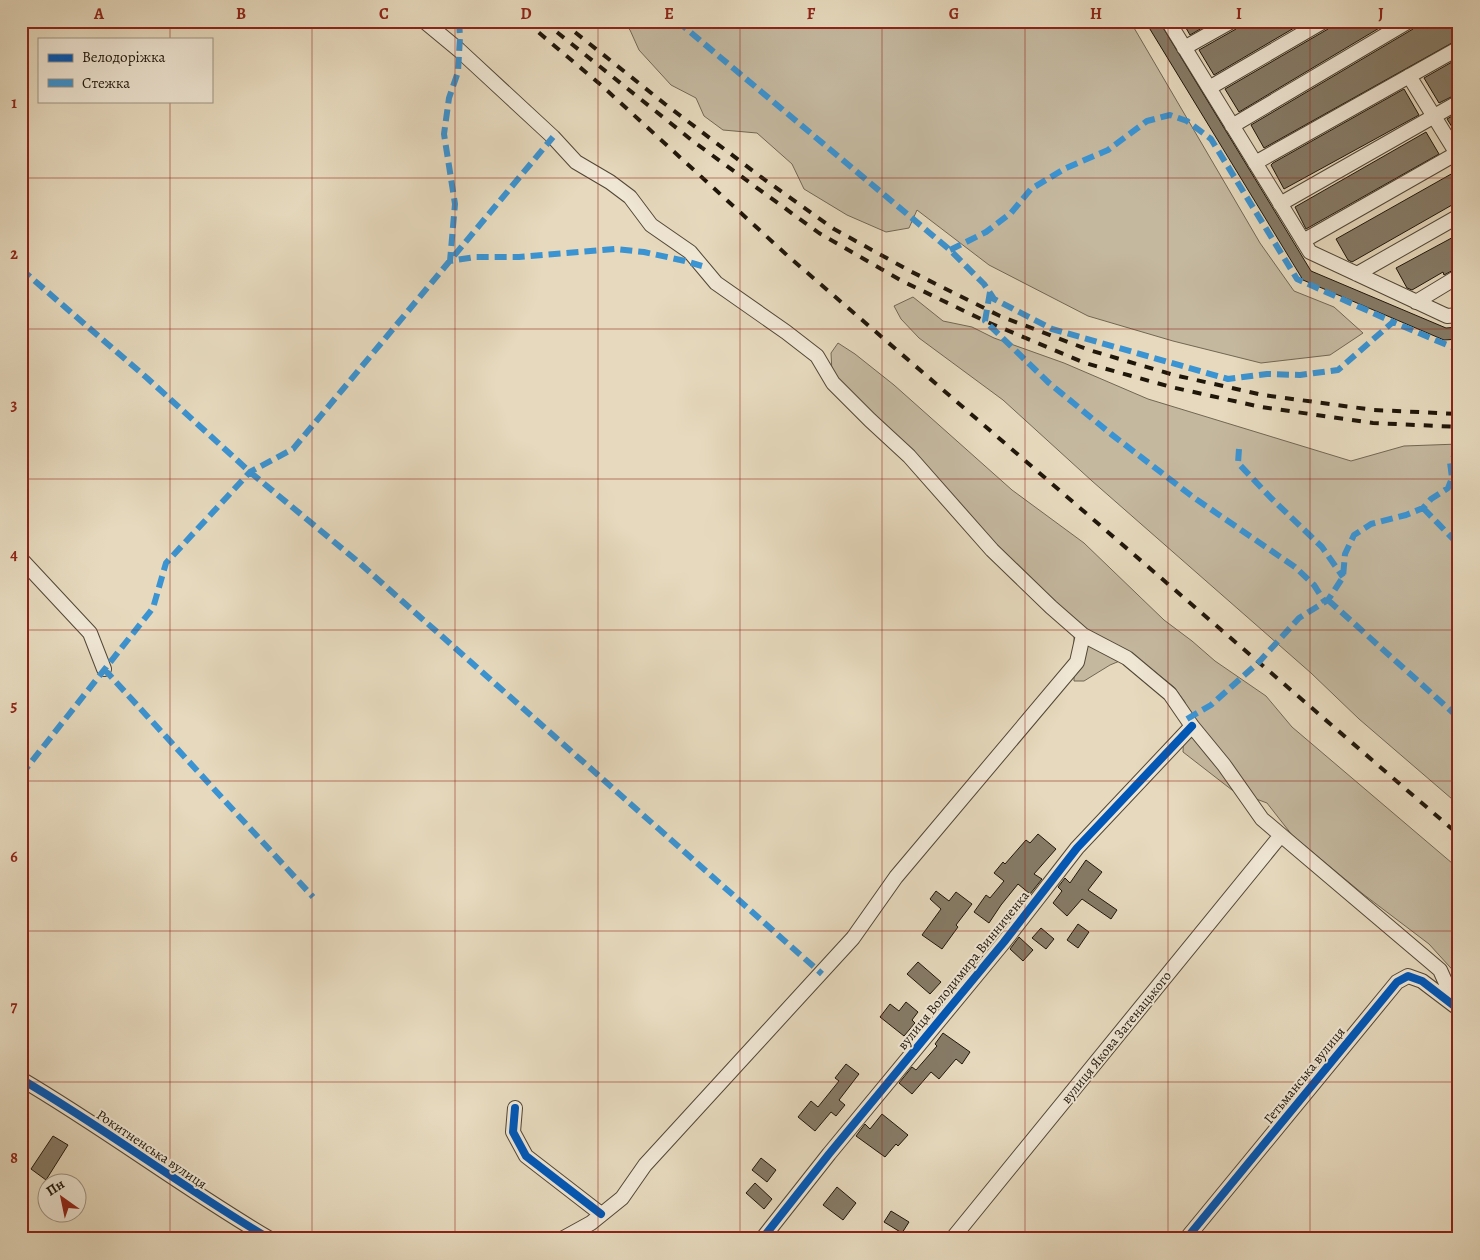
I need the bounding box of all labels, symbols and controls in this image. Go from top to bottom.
text: A [93,3,105,25]
text: B [236,3,246,25]
text: C [379,3,389,25]
text: D [520,3,532,25]
text: E [664,3,674,25]
text: F [807,3,816,25]
text: G [949,3,959,25]
text: H [1090,3,1102,25]
text: I [1236,3,1242,25]
text: J [1378,3,1384,25]
legend [38,38,212,102]
text: Велодоріжка [82,47,166,67]
text: Стежка [82,73,130,93]
text: 1 [11,92,17,114]
text: 2 [10,243,18,265]
text: 3 [11,394,18,416]
text: 4 [10,544,18,566]
text: 5 [11,695,18,717]
text: 6 [10,846,18,868]
street label: вулиця Володимира Винниченка [893,886,1034,1054]
street label: вулиця Якова Затенацького [1057,967,1176,1108]
text: 7 [11,996,18,1018]
street label: Гетьманська вулиця [1259,1023,1350,1128]
street label: Рокитненська вулиця [93,1105,211,1194]
text: 8 [10,1147,18,1169]
north arrow [38,1172,88,1222]
text: Пн [42,1175,68,1200]

